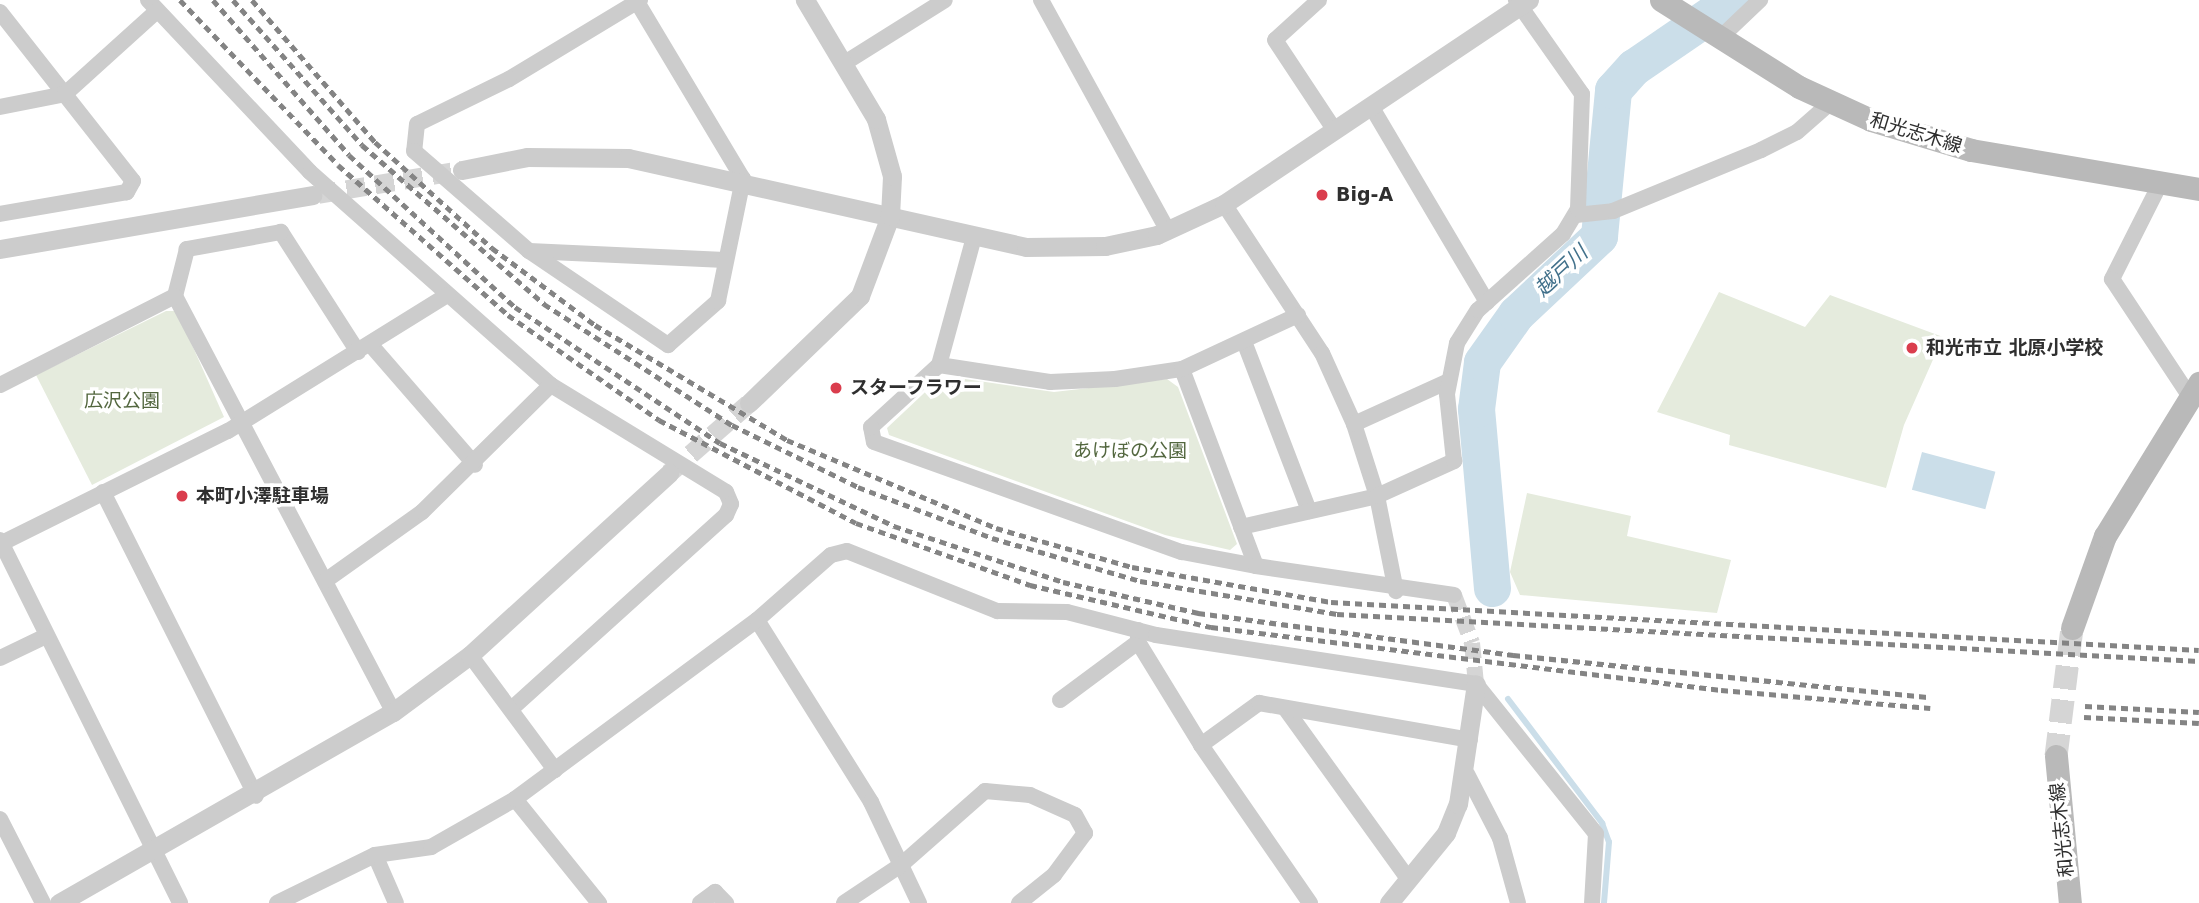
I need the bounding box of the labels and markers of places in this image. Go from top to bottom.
place label: Big-A [1336,184,1393,206]
marker: Big-A [1314,187,1330,203]
place label: 和光市立 北原小学校 [1926,337,2104,359]
marker: 和光市立 北原小学校 [1904,340,1920,356]
place label: スターフラワー [850,377,983,399]
marker: スターフラワー [828,380,844,396]
place label: 本町小澤駐車場 [196,485,329,507]
marker: 本町小澤駐車場 [174,488,190,504]

